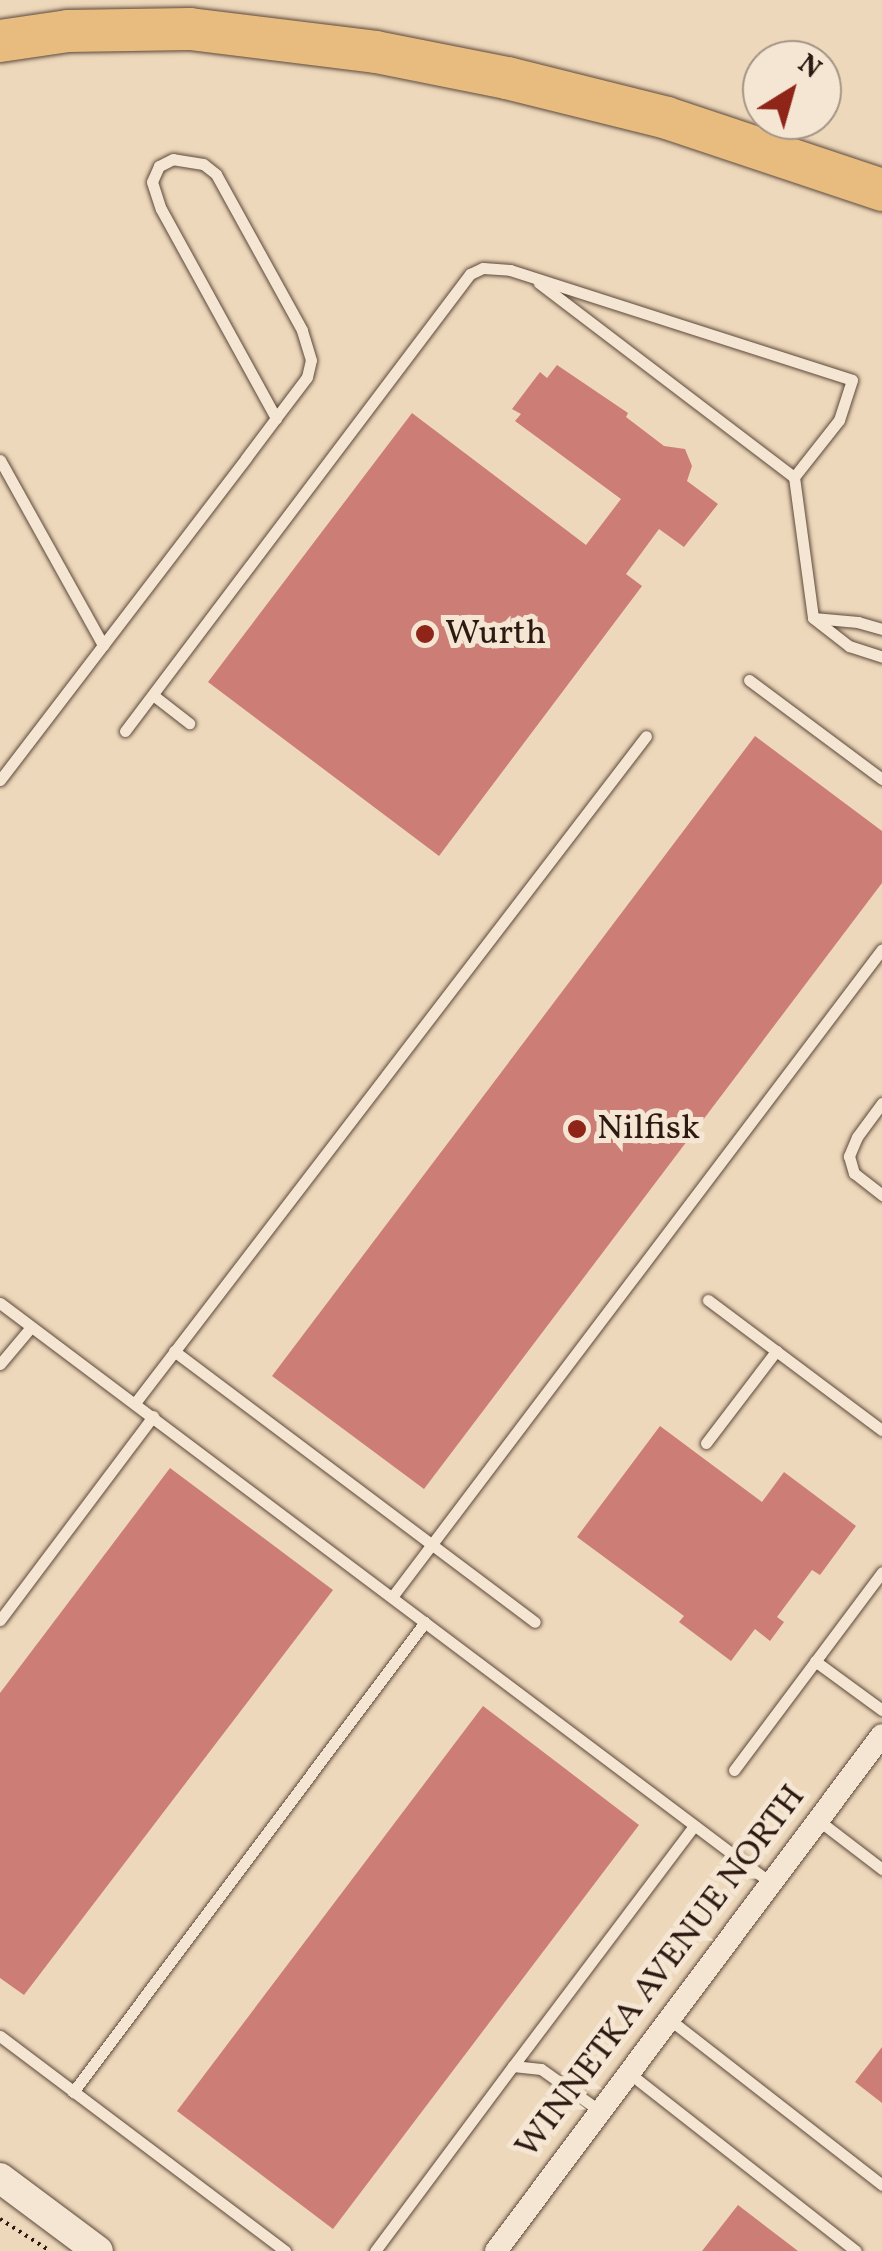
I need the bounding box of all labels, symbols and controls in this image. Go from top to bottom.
north arrow [742,40,842,140]
text: N [789,46,829,89]
place label: Wurth [445,613,546,655]
marker: Wurth [414,623,436,645]
place label: Nilfisk [597,1108,700,1150]
marker: Nilfisk [566,1118,588,1140]
street label: WINNETKA AVENUE NORTH [507,1777,815,2167]

